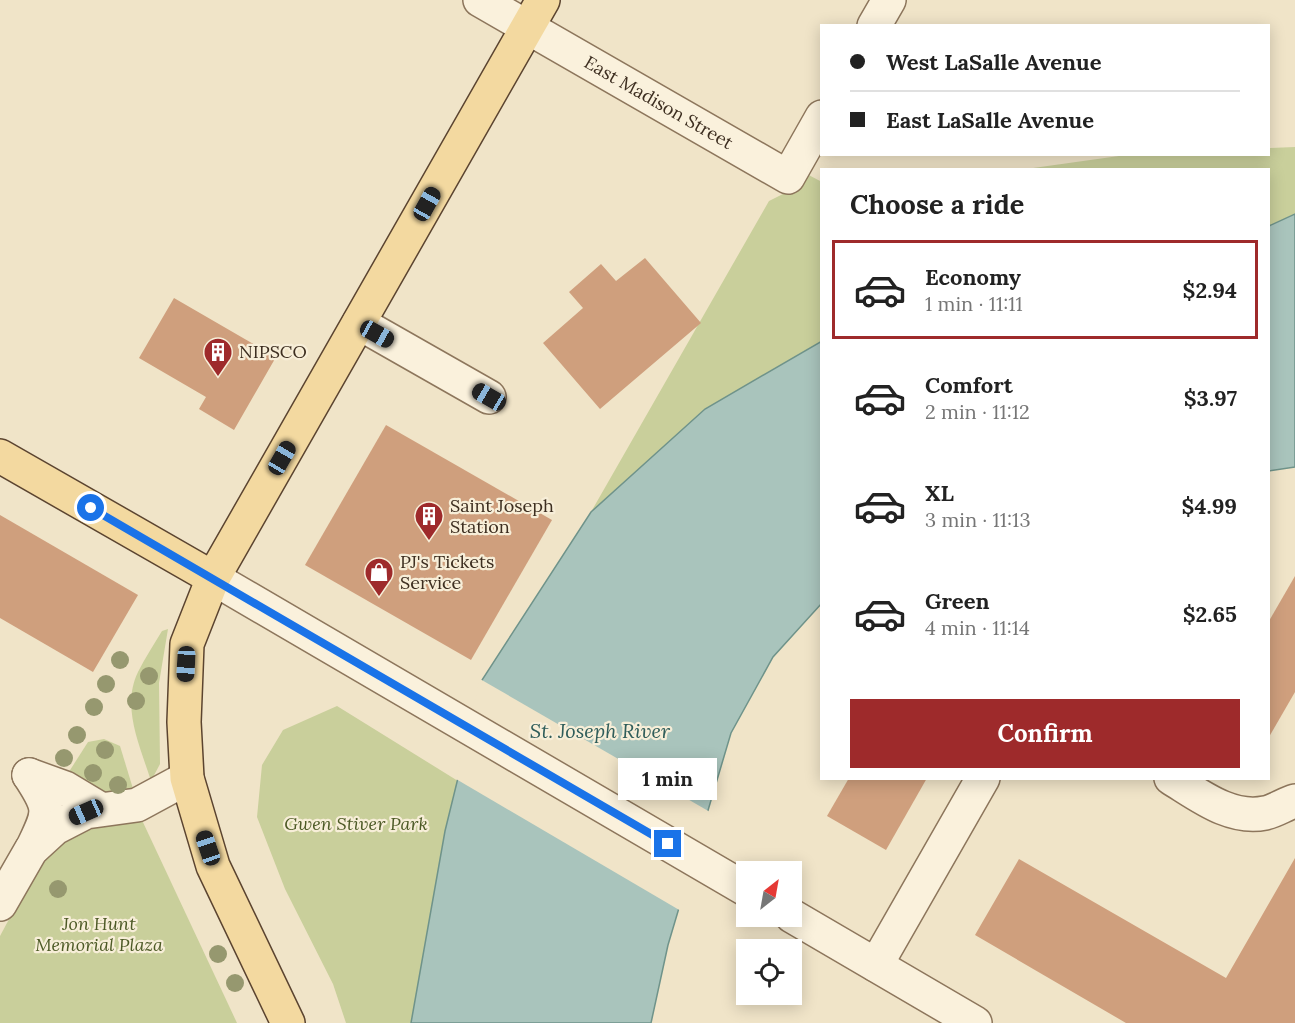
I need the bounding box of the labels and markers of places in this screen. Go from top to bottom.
building icon: NIPSCO [202,336,234,378]
place label: NIPSCO [239,340,307,363]
place label: Saint Joseph Station [450,494,554,538]
building icon: Saint Joseph Station [413,500,445,542]
place label: PJ's Tickets Service [400,550,494,594]
shop icon: PJ's Tickets Service [363,556,395,598]

